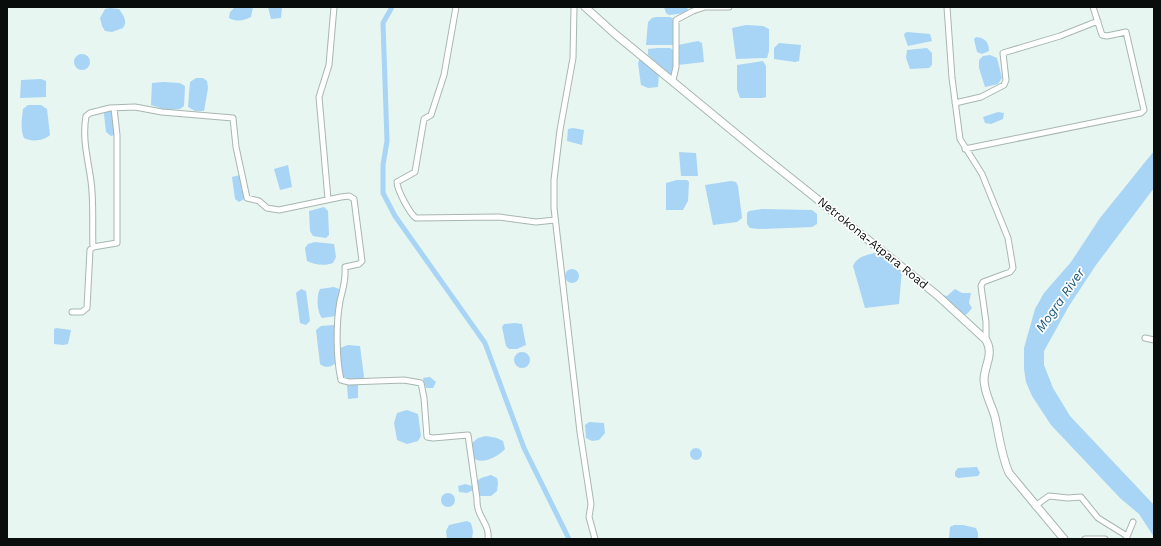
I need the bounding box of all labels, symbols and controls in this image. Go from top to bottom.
street label: Netrokona-Atpara Road [815,194,931,292]
water label: Mogra River [1033,264,1088,335]

